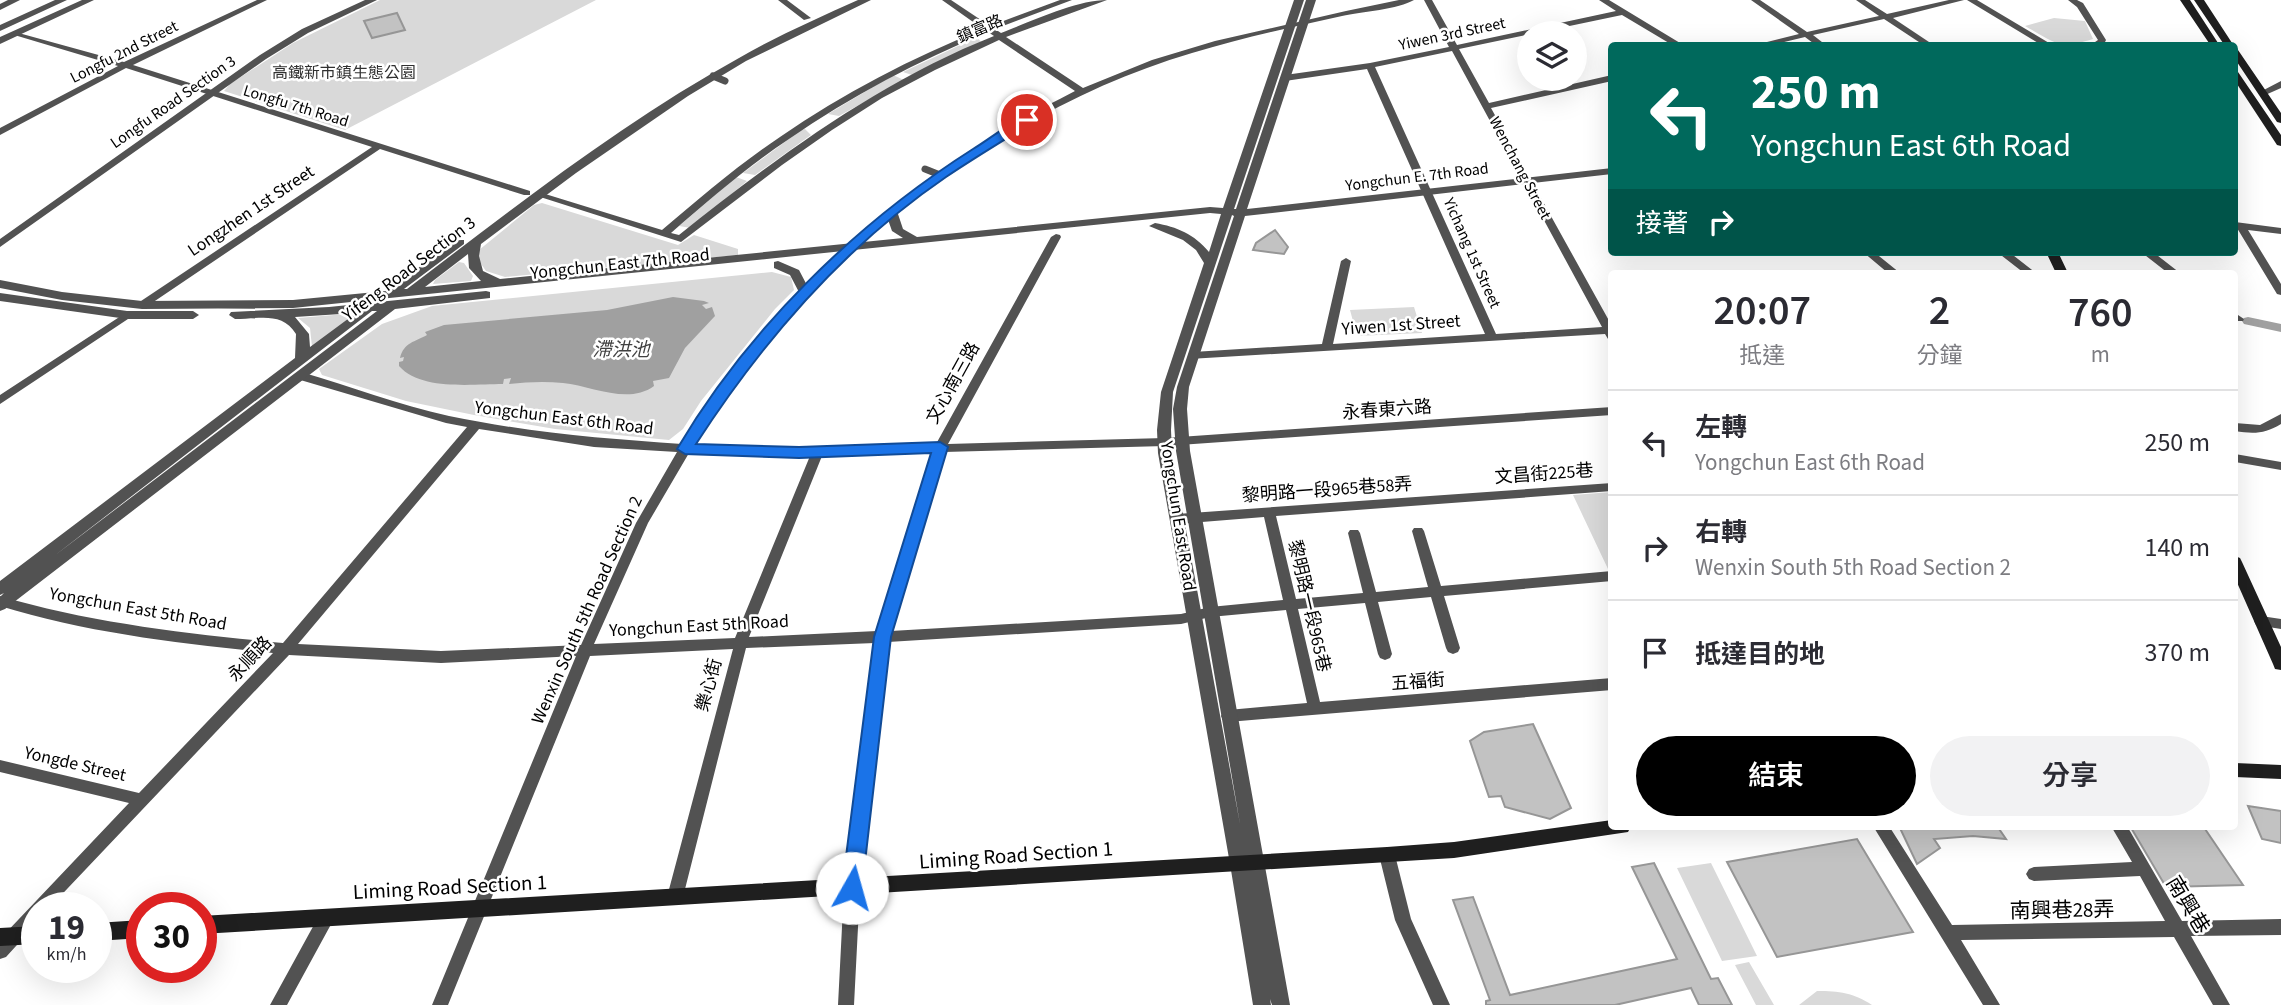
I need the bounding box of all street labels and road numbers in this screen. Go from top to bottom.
street label: 鎮富路 [954,9,1006,49]
street label: Yiwen 3rd Street [1396,12,1508,56]
street label: Longfu 2nd Street [66,15,182,89]
street label: Longfu Road Section 3 [106,50,240,154]
street label: Longfu 7th Road [241,80,351,132]
street label: Wenchang Street [1484,113,1557,224]
street label: Yongchun E. 7th Road [1343,157,1490,197]
street label: Longzhen 1st Street [183,159,319,263]
street label: Yichang 1st Street [1437,193,1506,312]
street label: Yifeng Road Section 3 [336,211,481,328]
street label: Yongchun East 7th Road [528,242,711,286]
street label: Yiwen 1st Street [1340,308,1461,342]
street label: 文心南三路 [920,338,986,428]
street label: 永春東六路 [1341,394,1433,426]
street label: Yongchun East 6th Road [472,395,655,441]
street label: Yongchun East Road [1154,438,1202,593]
street label: 文昌街225巷 [1494,458,1594,490]
street label: 黎明路一段965巷58弄 [1241,472,1413,508]
street label: Wenxin South 5th Road Section 2 [525,492,649,728]
street label: 黎明路一段965巷 [1282,537,1336,675]
street label: Yongchun East 5th Road [46,581,229,637]
street label: Yongchun East 5th Road [607,609,790,643]
street label: 永順路 [222,631,278,687]
street label: 樂心街 [690,656,728,714]
street label: 五福街 [1390,667,1446,697]
street label: Yongde Street [21,740,128,788]
street label: Liming Road Section 1 [918,833,1114,877]
street label: Liming Road Section 1 [352,867,548,907]
street label: 南興巷 [2159,870,2217,940]
street label: 南興巷28弄 [2009,894,2115,926]

